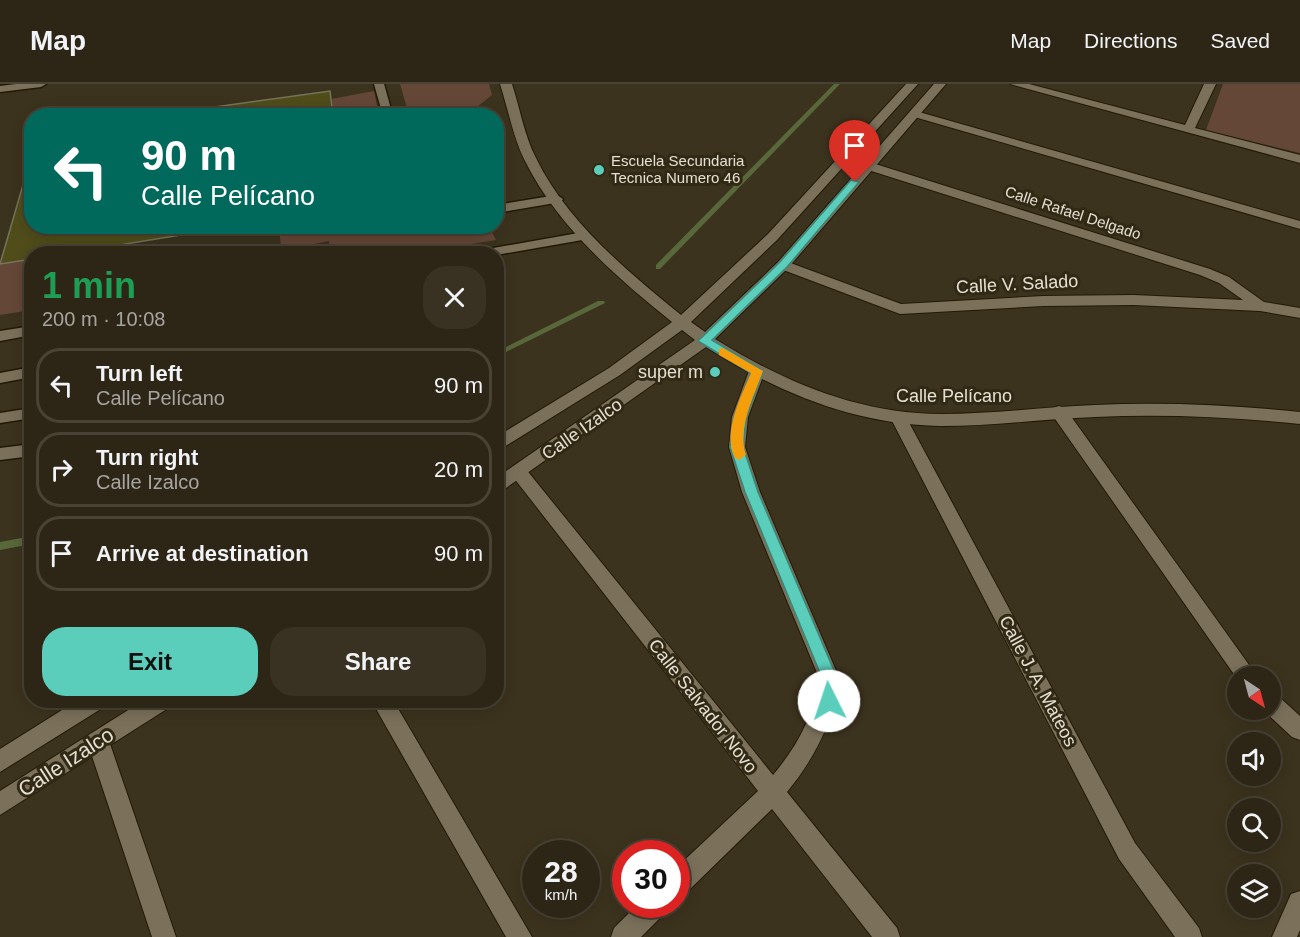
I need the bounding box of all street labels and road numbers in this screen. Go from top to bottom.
street label: Calle Rafael Delgado [1003,183,1143,243]
street label: Calle V. Salado [955,271,1079,297]
street label: Calle Pelícano [896,386,1012,406]
street label: Calle Izalco [538,394,626,464]
street label: Calle J. A. Mateos [995,612,1081,750]
street label: Calle Salvador Novo [645,635,761,777]
street label: Calle Izalco [14,722,118,801]

